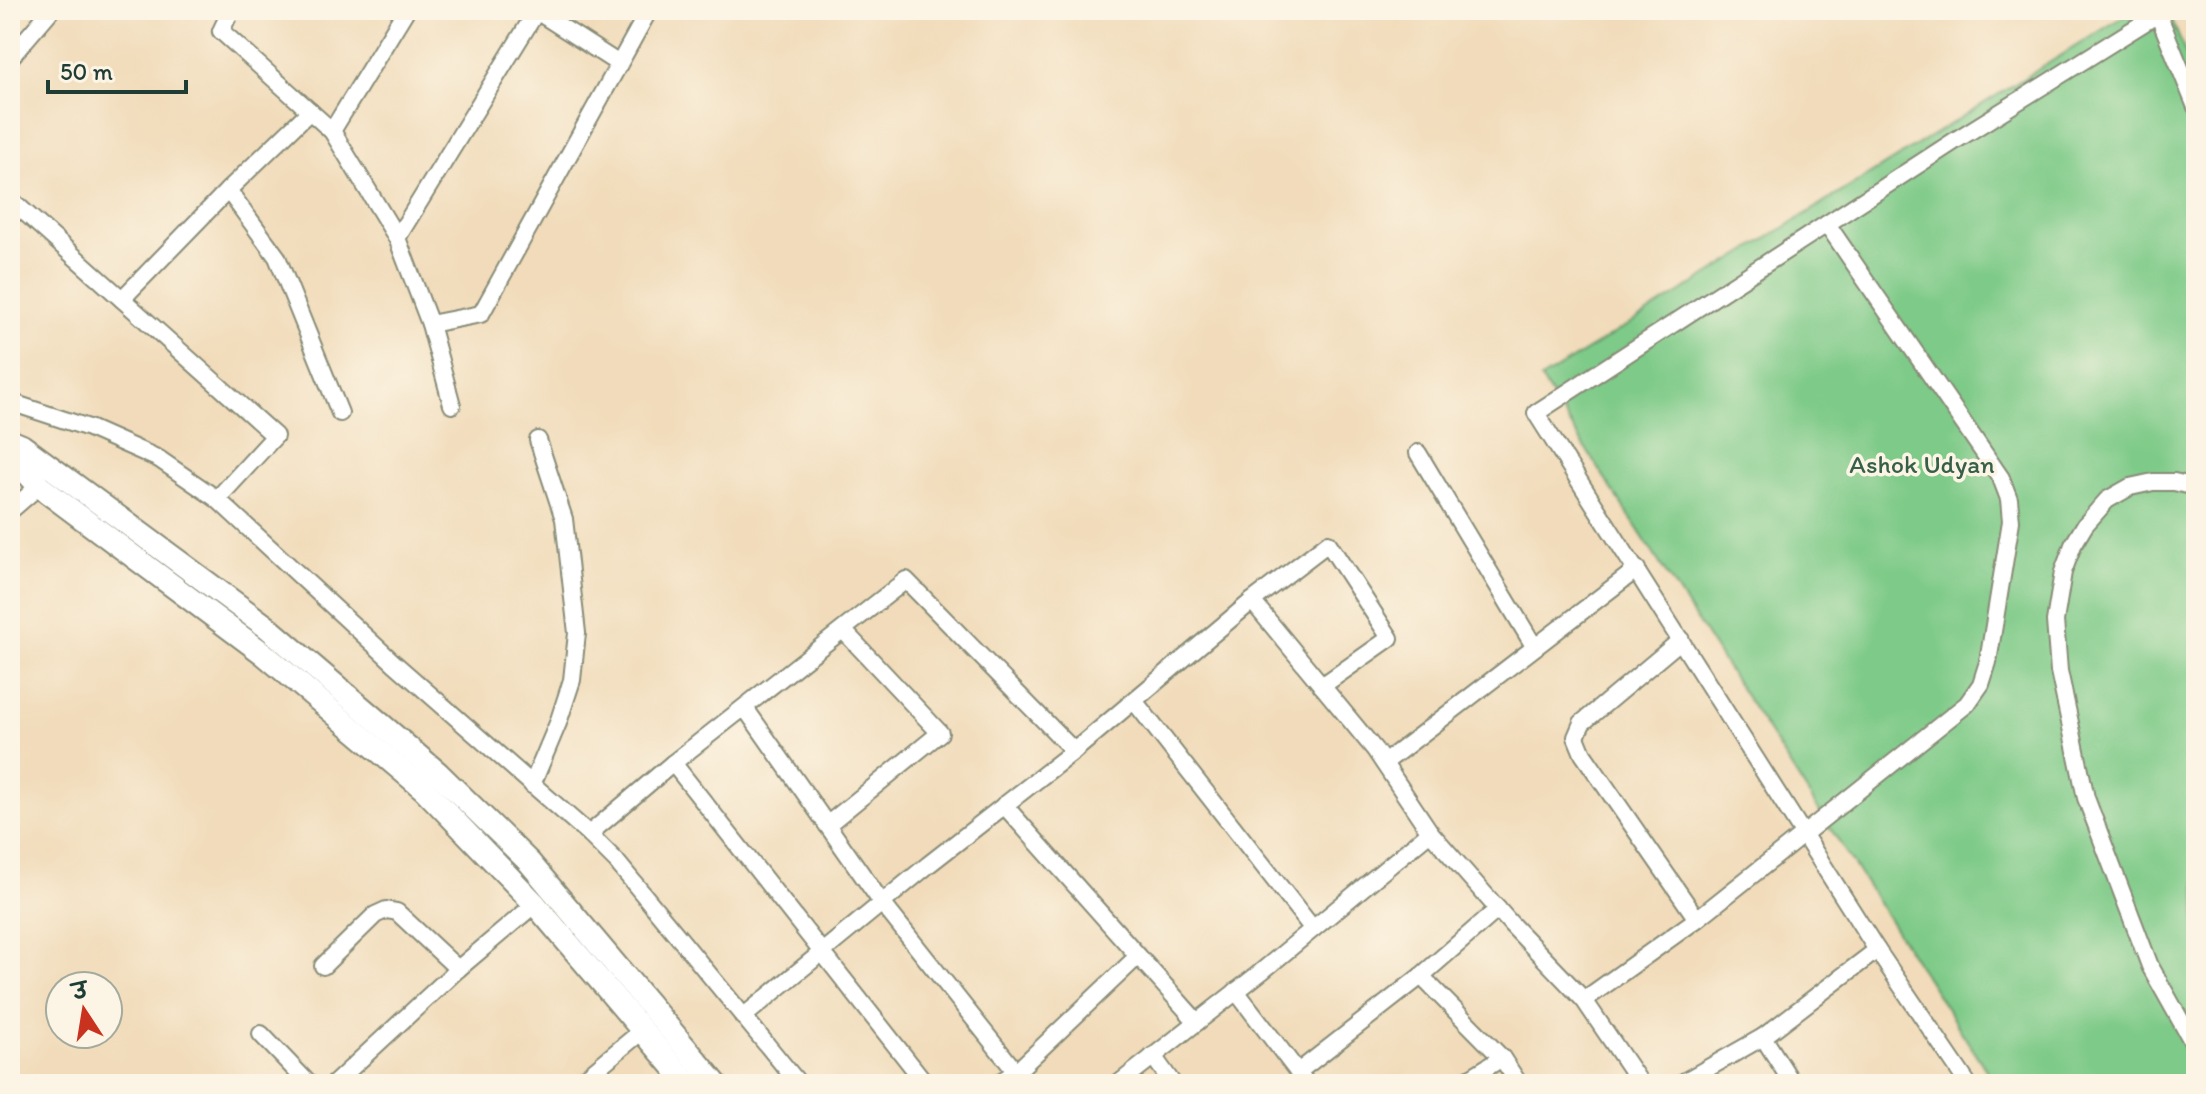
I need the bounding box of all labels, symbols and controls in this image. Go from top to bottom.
scale bar [48,44,186,94]
text: 50 m [60,57,113,86]
park label: Ashok Udyan [1849,448,1995,480]
north arrow [44,970,124,1050]
text: उ [68,976,92,1006]

